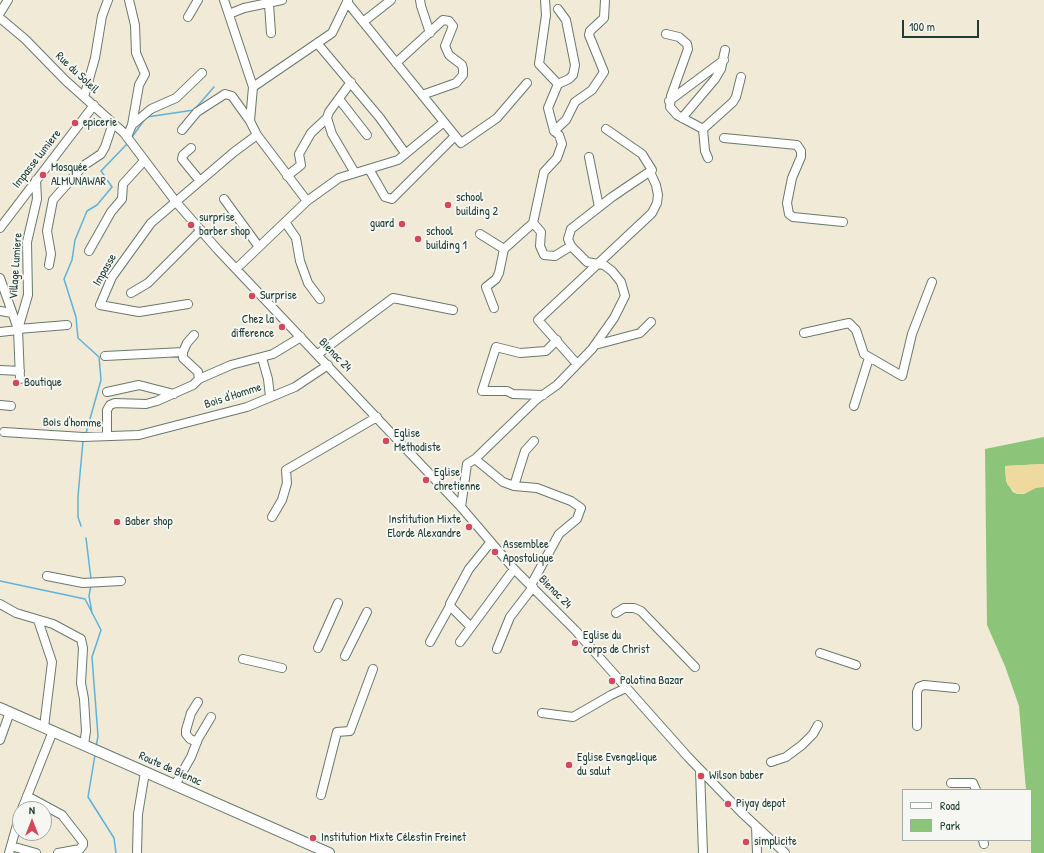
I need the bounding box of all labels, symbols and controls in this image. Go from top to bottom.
scale bar [904,12,981,38]
text: 100 m [909,18,935,35]
street label: Rue du Soleil [52,49,102,97]
place label: epicerie [83,116,117,130]
marker: epicerie [70,118,80,128]
street label: Impasse lumiere [10,127,64,191]
place label: Mosquée ALMUNAWAR [51,161,106,189]
marker: Mosquée ALMUNAWAR [38,170,48,180]
place label: school building 2 [456,191,498,219]
marker: school building 2 [443,200,453,210]
place label: surprise barber shop [199,211,250,239]
place label: guard [370,217,394,231]
marker: guard [397,219,407,229]
marker: surprise barber shop [186,220,196,230]
place label: school building 1 [426,225,467,253]
street label: Village Lumiere [6,232,26,300]
marker: school building 1 [413,234,423,244]
street label: Impasse [90,251,120,289]
place label: Surprise [260,289,297,303]
marker: Surprise [247,291,257,301]
place label: Chez la difference [231,313,274,341]
marker: Chez la difference [277,322,287,332]
street label: Bienac 24 [316,335,354,375]
place label: Boutique [24,376,62,390]
marker: Boutique [11,378,21,388]
street label: Bois d'Homme [203,380,263,412]
street label: Bois d'homme [43,415,101,431]
place label: Eglise Methodiste [394,427,441,455]
marker: Eglise Methodiste [381,436,391,446]
place label: Eglise chretienne [434,466,480,494]
marker: Eglise chretienne [421,475,431,485]
place label: Institution Mixte Elorde Alexandre [387,513,461,541]
place label: Baber shop [125,515,173,529]
marker: Baber shop [112,517,122,527]
marker: Institution Mixte Elorde Alexandre [464,522,474,532]
place label: Assemblee Apostolique [503,538,553,566]
marker: Assemblee Apostolique [490,547,500,557]
street label: Bienac 24 [535,572,575,612]
place label: Eglise du corps de Christ [583,629,650,657]
marker: Eglise du corps de Christ [570,638,580,648]
place label: Polotina Bazar [620,674,684,688]
marker: Polotina Bazar [607,676,617,686]
street label: Route de Bienac [136,749,204,789]
place label: Eglise Evengelique du salut [577,751,657,779]
marker: Eglise Evengelique du salut [564,760,574,770]
place label: Wilson baber [709,769,764,783]
marker: Wilson baber [696,771,706,781]
legend [902,789,1032,841]
place label: Piyay depot [736,797,786,811]
text: Road [940,797,960,814]
marker: Piyay depot [723,799,733,809]
north arrow [12,801,52,841]
text: N [29,803,35,817]
text: Park [940,817,960,834]
place label: Institution Mixte Célestin Freinet [321,831,466,845]
marker: Institution Mixte Célestin Freinet [308,833,318,843]
place label: simplicite [754,835,797,849]
marker: simplicite [741,837,751,847]

